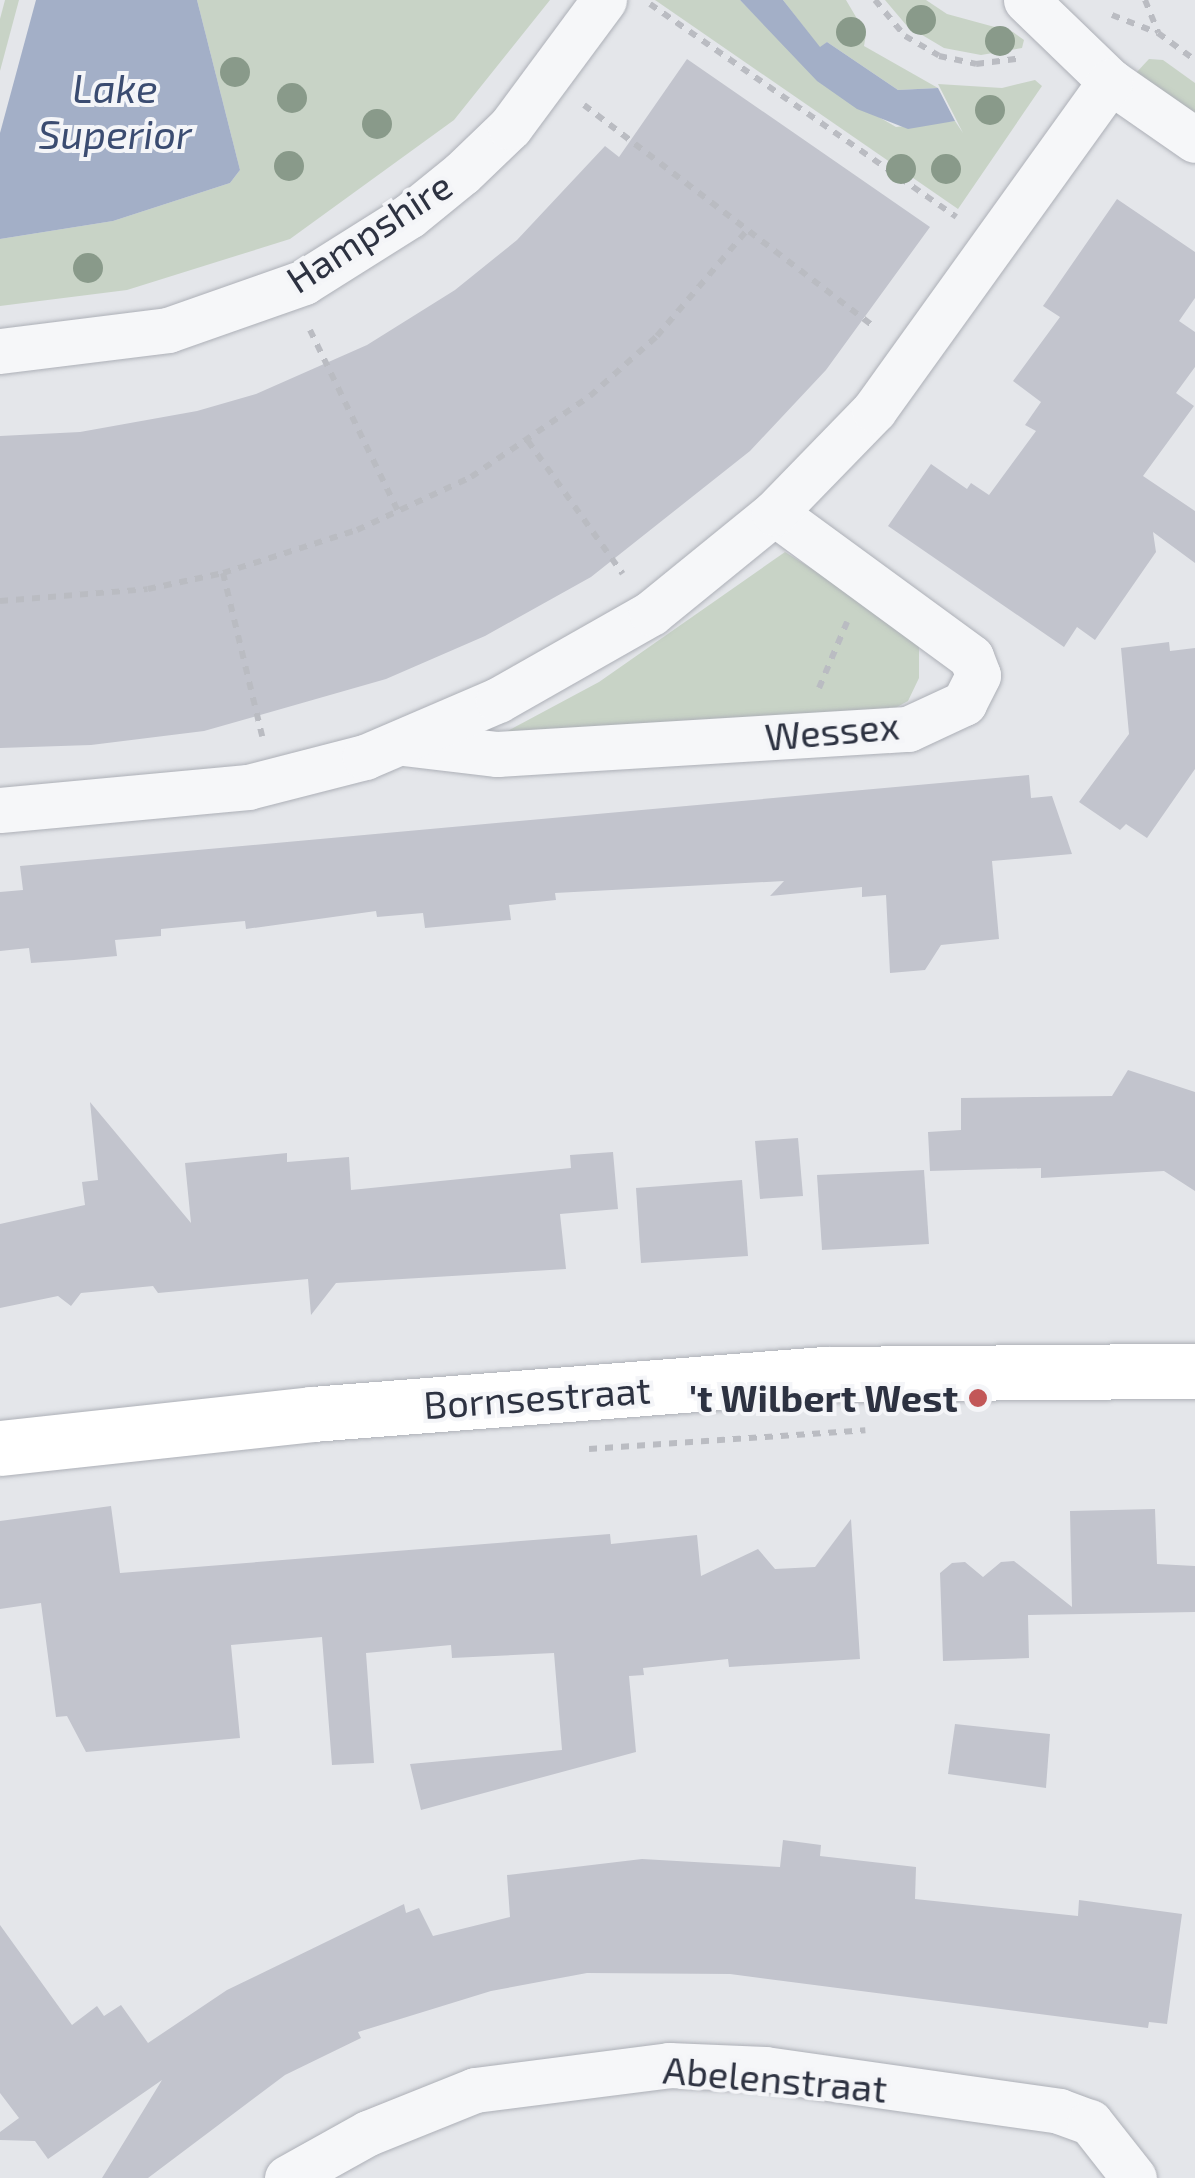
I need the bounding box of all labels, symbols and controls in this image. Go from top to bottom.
water label: Lake Superior [38,63,192,157]
street label: Hampshire [278,162,460,302]
street label: Wessex [763,702,901,760]
street label: Bornsestraat [422,1366,652,1428]
place label: 't Wilbert West [688,1375,958,1421]
marker: 't Wilbert West [967,1387,989,1409]
street label: Abelenstraat [661,2046,889,2112]

